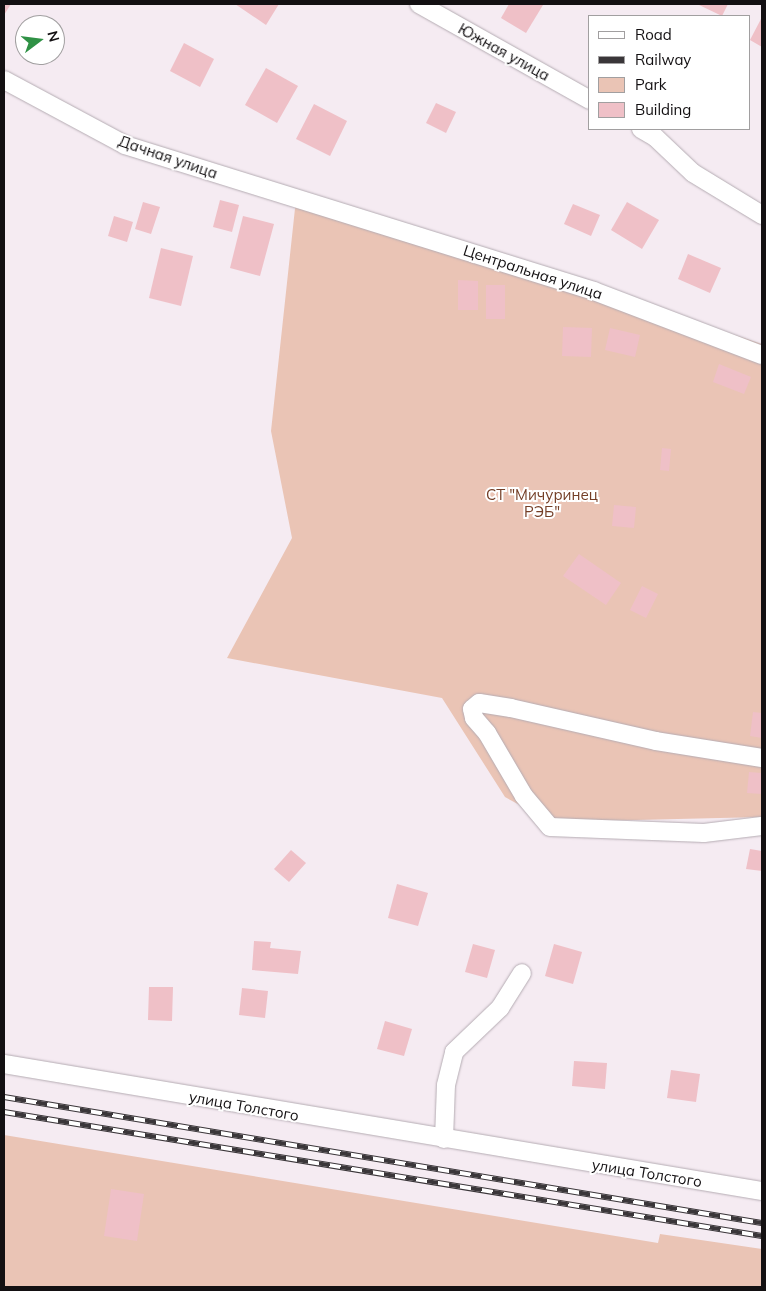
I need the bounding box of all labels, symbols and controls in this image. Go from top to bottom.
north arrow [15,15,65,65]
legend [588,15,751,130]
street label: Южная улица [455,19,553,85]
text: Road [635,25,672,44]
text: N [43,29,64,44]
text: Railway [635,50,691,69]
text: Park [635,75,667,94]
text: Building [635,100,691,119]
street label: Дачная улица [116,132,220,182]
street label: Центральная улица [461,241,605,303]
park label: СТ "Мичуринец РЭБ" [486,485,598,520]
street label: улица Толстого [188,1087,300,1125]
street label: улица Толстого [591,1155,703,1191]

